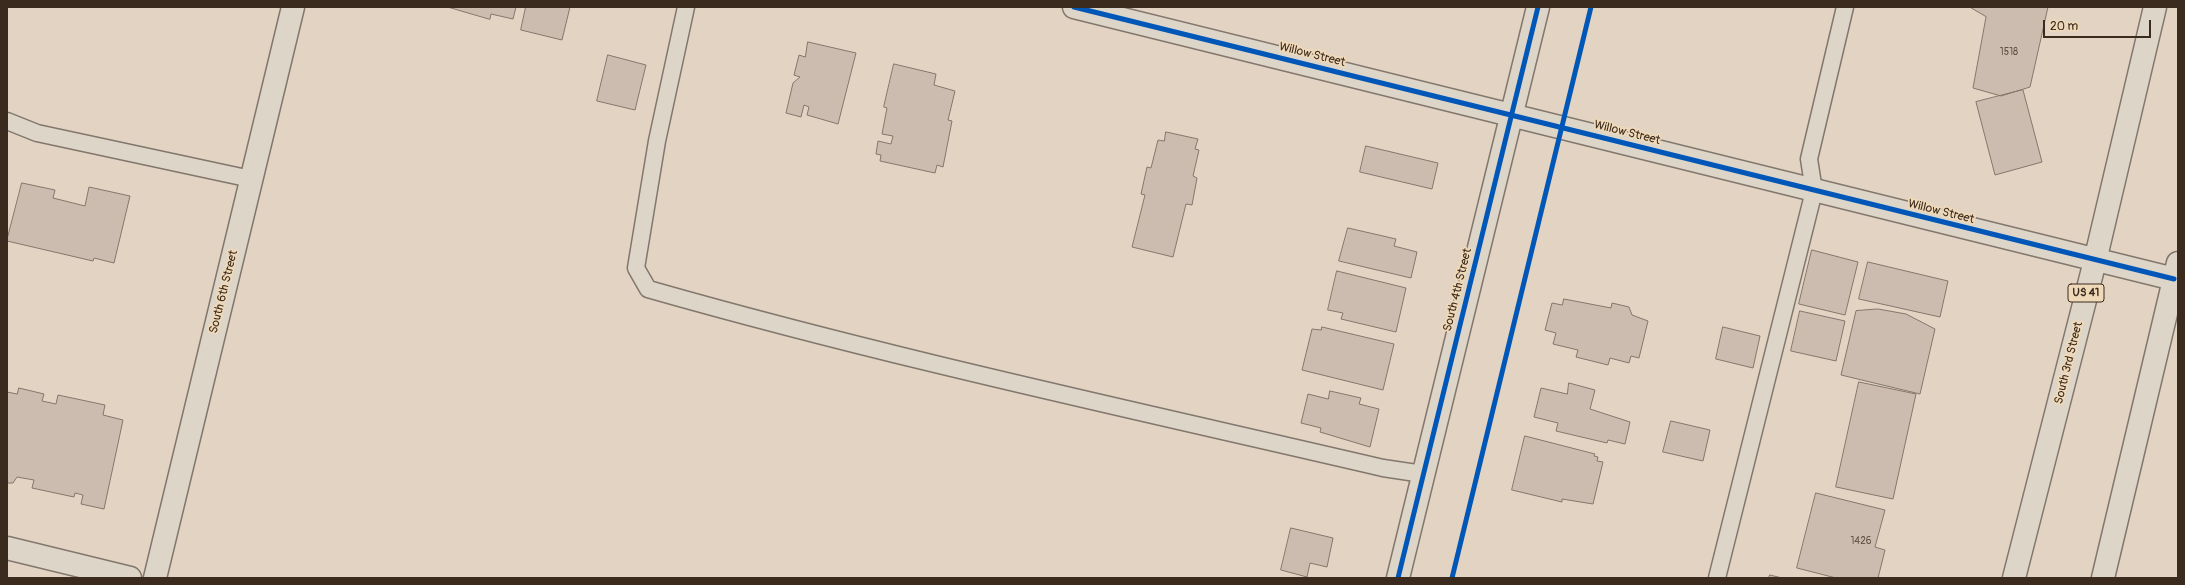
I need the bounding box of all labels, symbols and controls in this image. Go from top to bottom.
scale bar [2045,12,2153,38]
text: 20 m [2050,19,2078,34]
street label: Willow Street [1277,40,1347,70]
house number: 1518 [2000,46,2018,58]
street label: Willow Street [1592,118,1662,148]
street label: Willow Street [1906,197,1976,227]
street label: South 4th Street [1441,247,1475,333]
street label: South 6th Street [207,249,241,335]
road number: US 41 [2068,284,2104,302]
street label: South 3rd Street [2052,320,2086,406]
house number: 1426 [1850,535,1872,547]

